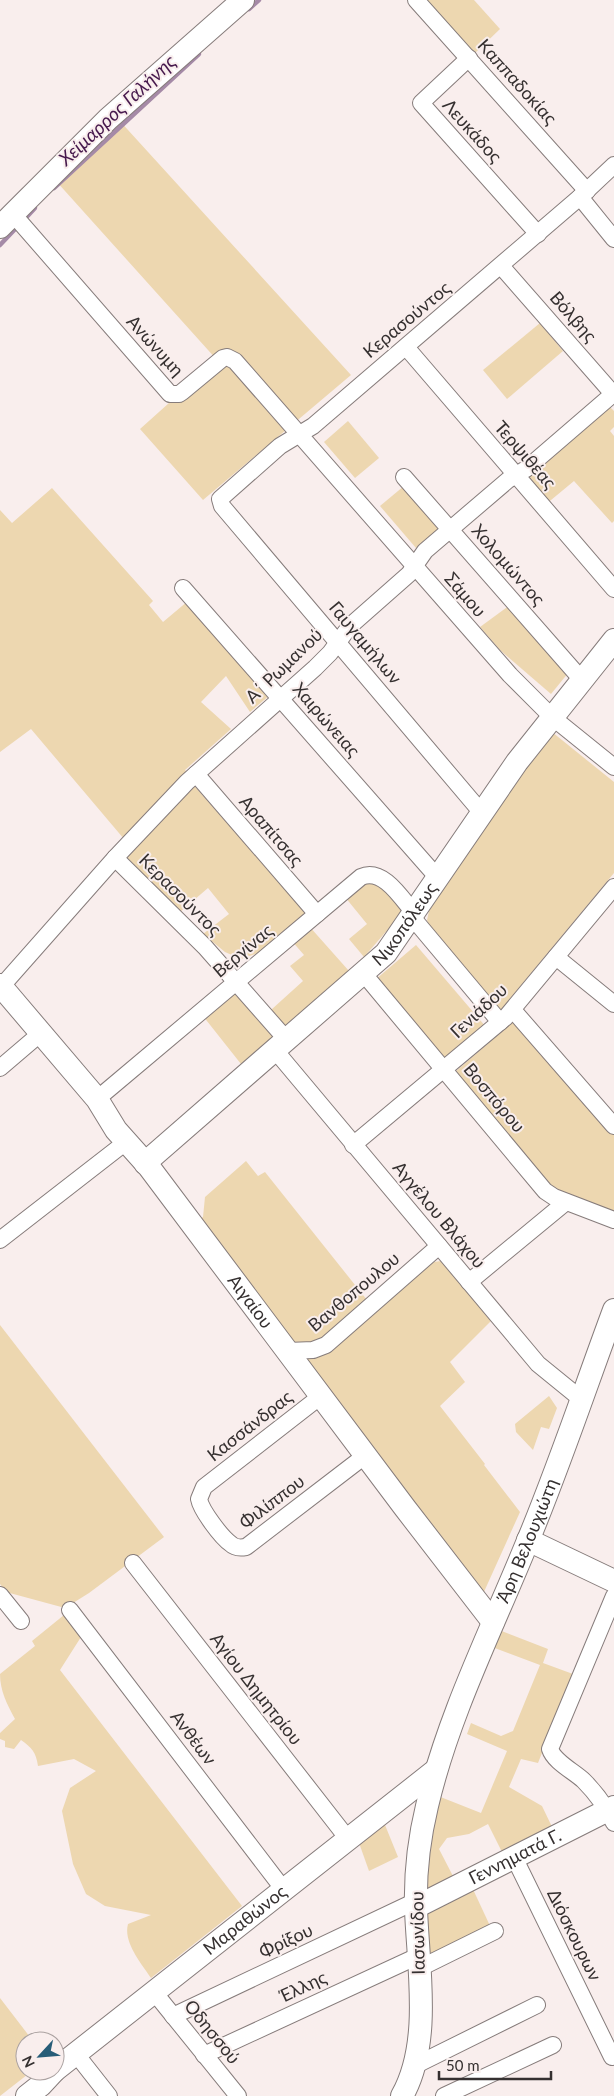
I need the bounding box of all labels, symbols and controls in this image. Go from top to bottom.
street label: Καππαδοκίας [474,34,562,129]
water label: Χείμαρρος Γαλήνης [53,49,181,170]
street label: Λευκάδος [438,94,507,167]
street label: Κερασούντος [358,276,455,362]
street label: Βόλβης [546,287,602,347]
street label: Ανώνυμη [123,310,189,380]
street label: Τερψιθέας [490,416,562,493]
street label: Χολομώντος [467,519,550,610]
street label: Σάμου [440,567,491,621]
street label: Γαυγαμήλων [325,597,407,688]
street label: Α΄ Ρωμανού [240,623,326,707]
street label: Χαιρώνειας [289,678,365,761]
street label: Αραπίτσας [235,791,309,871]
street label: Κερασούντος [135,849,227,940]
street label: Νικοπόλεως [367,877,442,970]
street label: Βεργίνας [208,918,277,982]
street label: Γενιάδου [445,978,511,1042]
street label: Βοσπόρου [459,1058,530,1137]
street label: Αγγέλου Βλάχου [389,1157,491,1272]
street label: Βανθοπουλου [303,1247,403,1336]
street label: Αιγαίου [224,1270,278,1332]
street label: Κασσάνδρας [202,1385,297,1465]
street label: Φιλίππου [234,1469,308,1533]
street label: Άρη Βελουχιώτη [491,1475,562,1606]
street label: Αγίου Δημητρίου [206,1628,307,1749]
street label: Ανθέων [166,1706,221,1769]
street label: Γεννηματά Γ. [465,1823,565,1889]
street label: Μαραθώνος [198,1880,291,1959]
street label: Διόσκουρων [543,1885,607,1984]
street label: Ιασωνίδου [405,1891,429,1975]
street label: Φρίξου [255,1918,316,1962]
street label: Έλλης [275,1965,330,2007]
street label: Οδησσού [180,1995,245,2068]
north arrow [15,2031,65,2081]
scale bar [439,2048,552,2080]
text: N [18,2053,38,2070]
text: 50 m [446,2056,480,2074]

